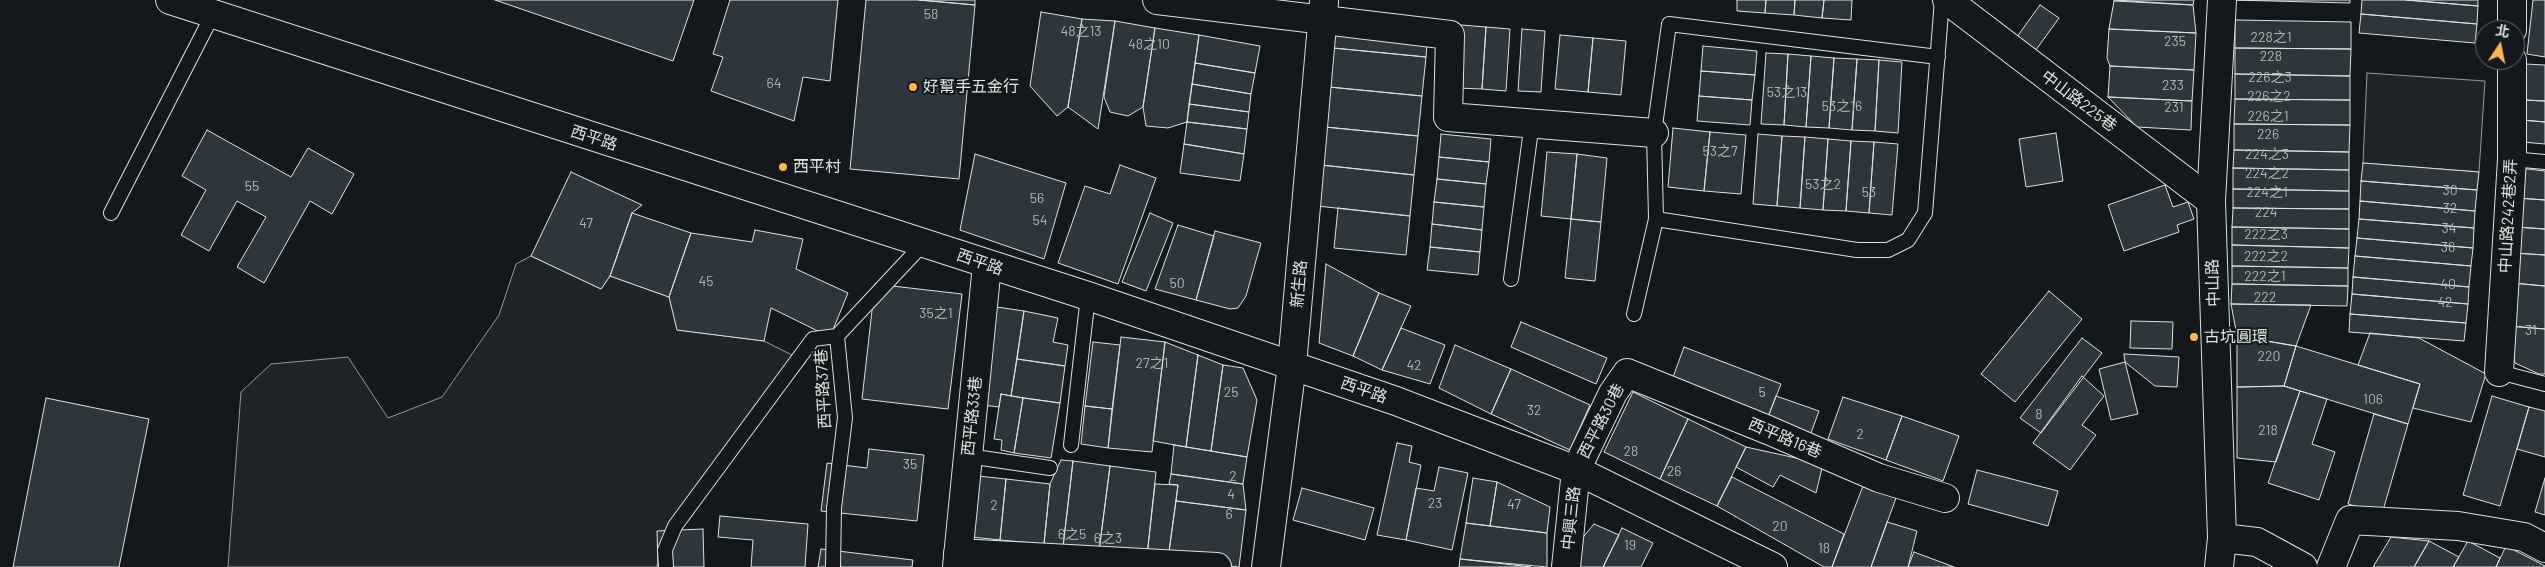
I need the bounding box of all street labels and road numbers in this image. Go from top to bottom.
street label: 中山路225巷 [2038,66,2120,136]
street label: 西平路 [568,121,620,155]
street label: 中山路242巷2弄 [2495,158,2521,274]
street label: 西平路 [954,245,1006,279]
street label: 新生路 [1287,259,1311,309]
street label: 中山路 [2203,259,2223,307]
street label: 西平路37巷 [811,349,835,429]
street label: 西平路 [1338,373,1390,407]
street label: 西平路33巷 [958,375,986,457]
street label: 西平路30巷 [1574,380,1628,462]
street label: 西平路16巷 [1745,414,1825,462]
street label: 中興三路 [1558,485,1584,551]

